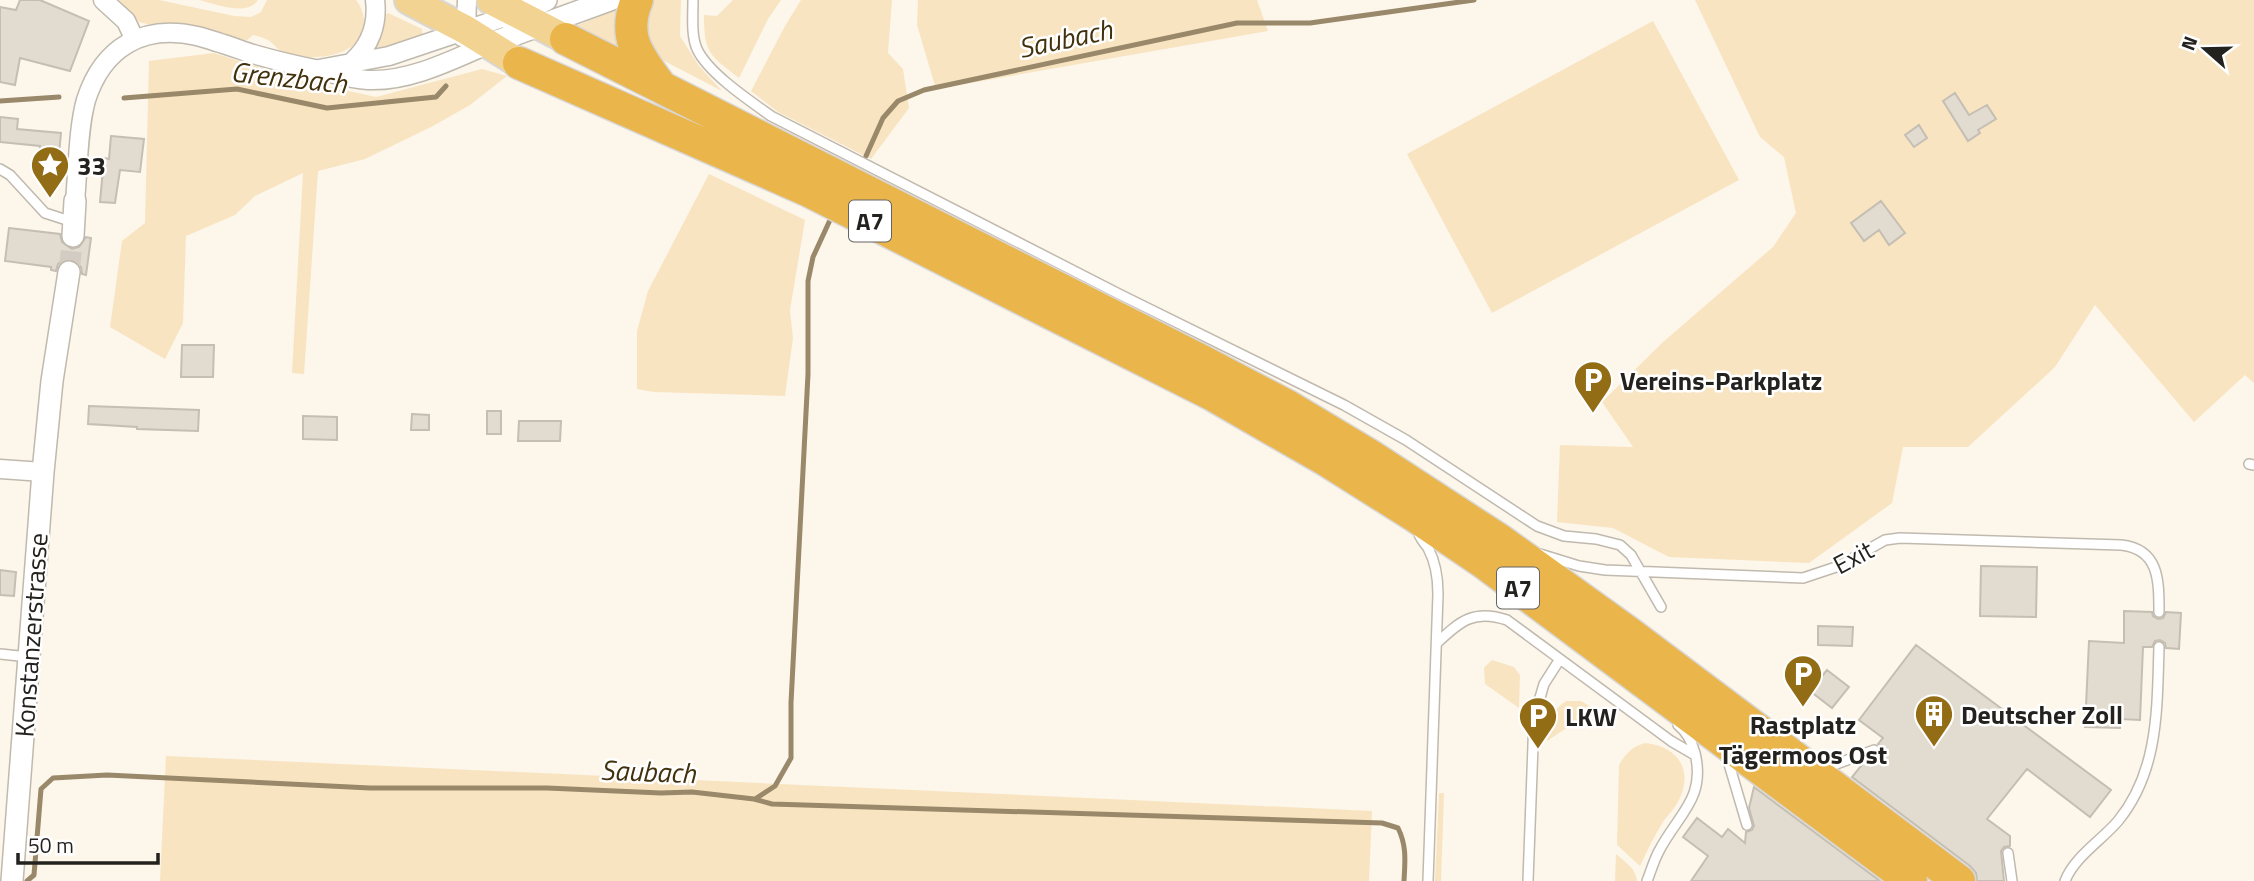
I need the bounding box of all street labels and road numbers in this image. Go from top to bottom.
road number: A7 [849,201,891,242]
street label: Exit [1826,530,1880,584]
street label: Konstanzerstrasse [4,532,58,738]
road number: A7 [1497,568,1539,608]

